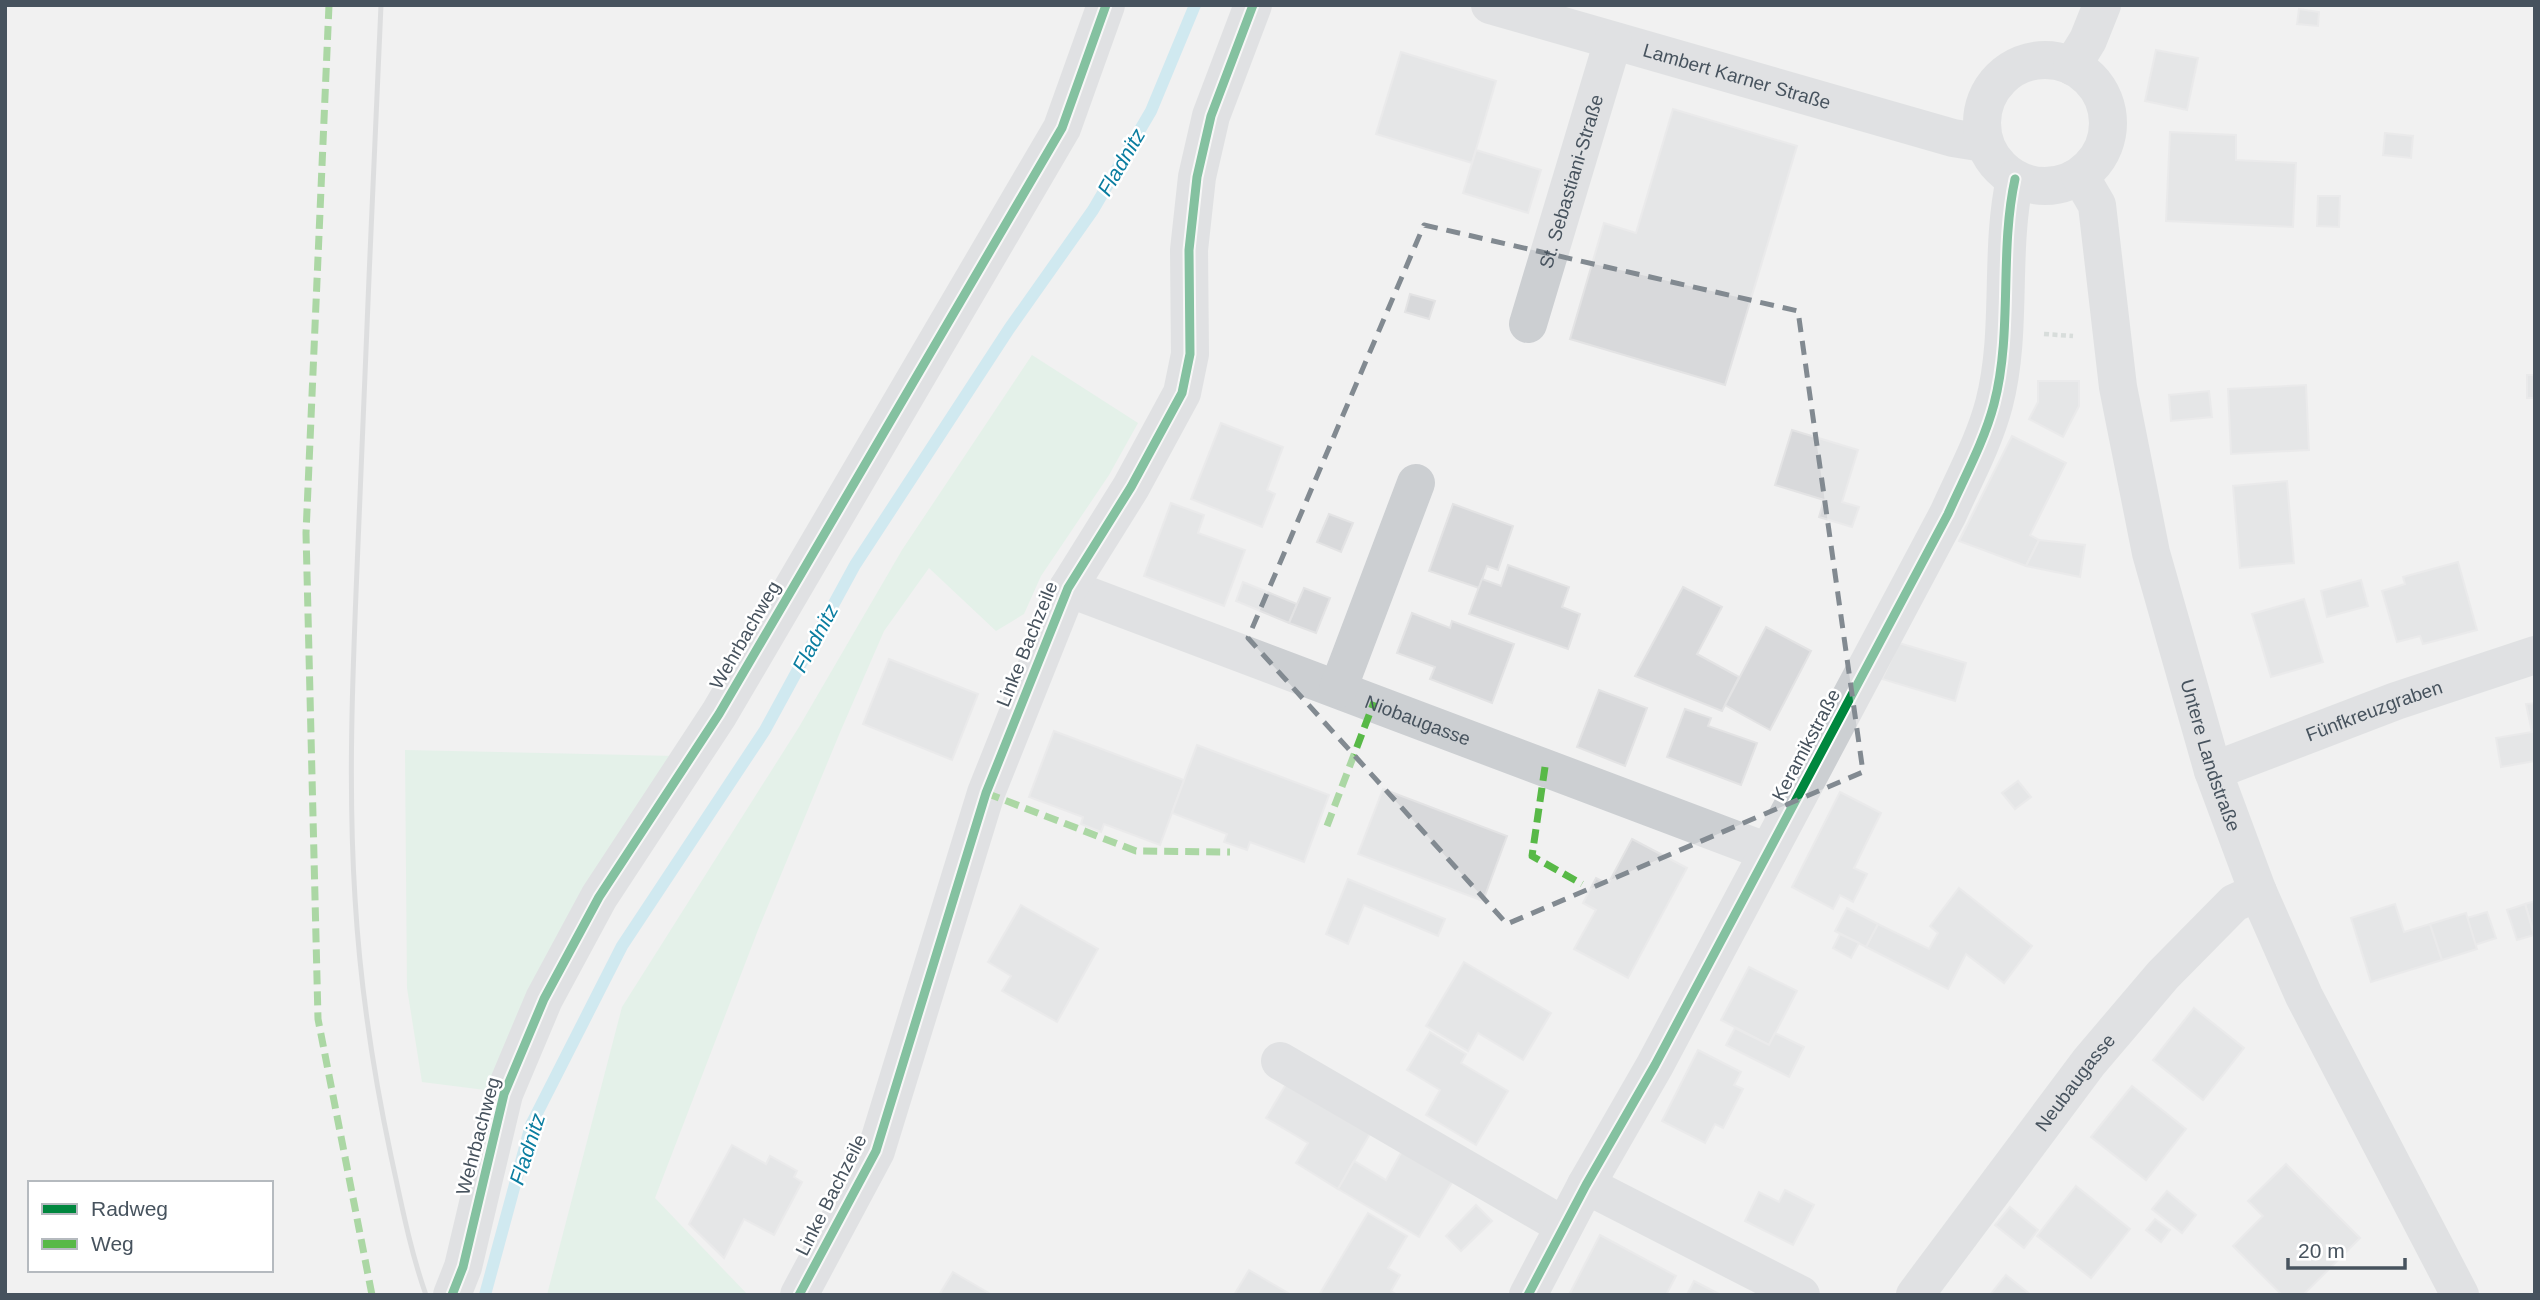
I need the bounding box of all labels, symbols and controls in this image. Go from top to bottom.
street label: Lambert Karner Straße [1641,39,1833,113]
street label: St. Sebastiani-Straße [1535,92,1607,271]
water label: Fladnitz [1093,124,1150,200]
street label: Wehrbachweg [706,577,784,693]
street label: Linke Bachzeile [992,578,1062,710]
water label: Fladnitz [788,600,843,676]
street label: Fünfkreuzgraben [2303,676,2445,745]
street label: Untere Landstraße [2177,677,2245,834]
street label: Keramikstraße [1768,686,1844,804]
street label: Niobaugasse [1362,691,1474,749]
street label: Neubaugasse [2031,1029,2119,1135]
street label: Wehrbachweg [452,1075,504,1197]
water label: Fladnitz [505,1110,549,1188]
street label: Linke Bachzeile [791,1131,871,1259]
legend [28,1181,273,1272]
text: Radweg [91,1197,168,1220]
scale bar [2288,1226,2405,1270]
text: Weg [91,1232,134,1255]
text: 20 m [2298,1239,2345,1262]

